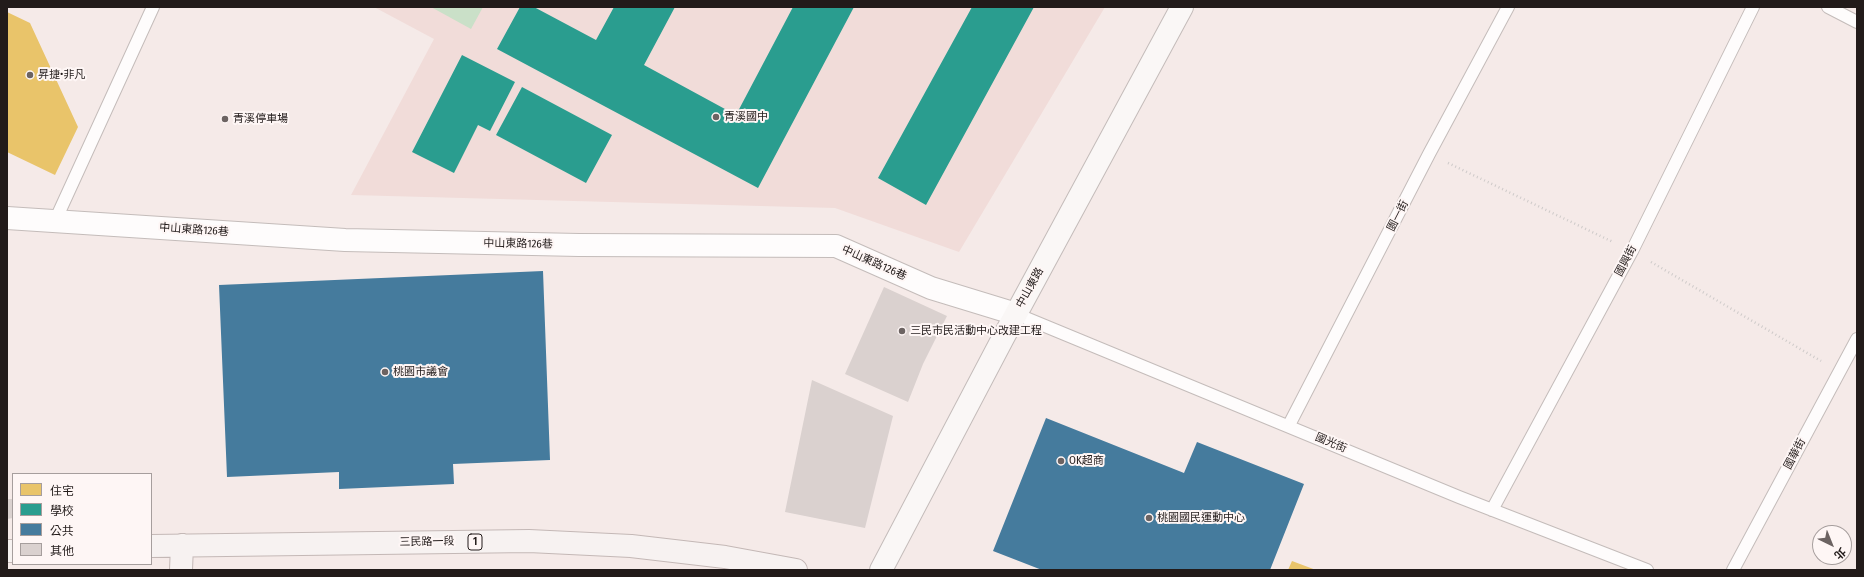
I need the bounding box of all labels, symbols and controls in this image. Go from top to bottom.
place label: 昇捷•非凡 [38,68,85,82]
marker: 昇捷•非凡 [25,70,35,80]
place label: 青溪國中 [724,110,768,124]
place label: 青溪停車場 [233,112,288,126]
marker: 青溪國中 [711,112,721,122]
marker: 青溪停車場 [220,114,230,124]
street label: 園一街 [1385,198,1411,234]
street label: 中山東路126巷 [159,221,229,239]
street label: 中山東路126巷 [483,237,553,251]
street label: 中山東路126巷 [840,243,908,283]
street label: 國興街 [1612,243,1640,279]
street label: 中山東路 [1014,266,1046,310]
place label: 三民市民活動中心改建工程 [910,324,1042,338]
marker: 三民市民活動中心改建工程 [897,326,907,336]
place label: 桃園市議會 [393,365,448,379]
marker: 桃園市議會 [380,367,390,377]
street label: 國光街 [1313,430,1349,456]
street label: 國華街 [1781,436,1809,472]
place label: OK超商 [1069,454,1104,468]
marker: OK超商 [1056,456,1066,466]
legend [12,473,152,565]
text: 住宅 [50,484,74,498]
text: 學校 [50,504,74,518]
place label: 桃園國民運動中心 [1157,511,1245,525]
marker: 桃園國民運動中心 [1144,513,1154,523]
text: 公共 [50,524,74,538]
north arrow [1812,525,1852,565]
road number: 1 [468,534,482,550]
street label: 三民路一段 [399,535,455,549]
text: 其他 [50,544,74,558]
text: 北 [1831,545,1848,562]

